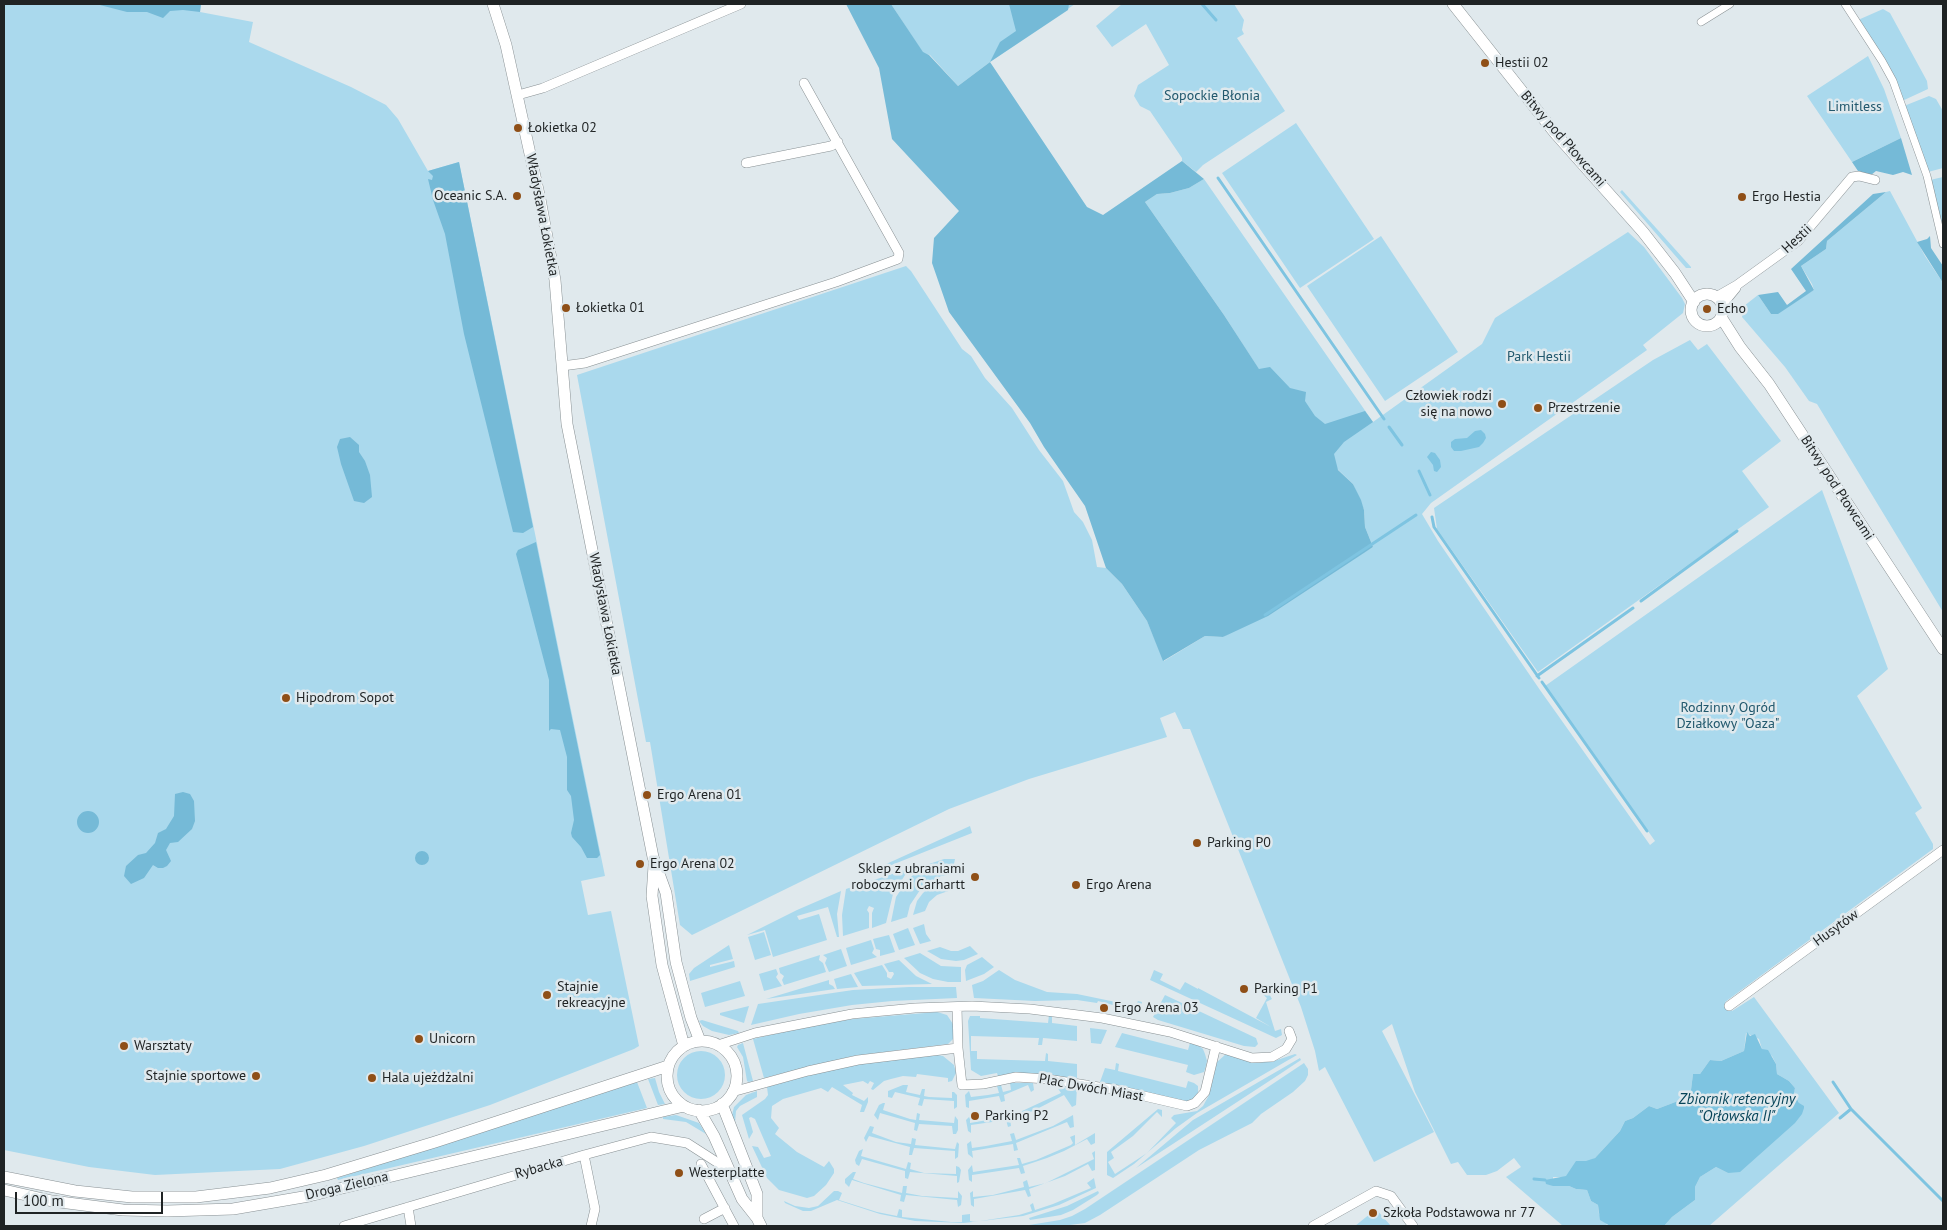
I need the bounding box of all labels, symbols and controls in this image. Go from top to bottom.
place label: Hestii 02 [1495,55,1549,71]
marker: Hestii 02 [1479,57,1491,69]
park label: Sopockie Błonia [1164,88,1260,104]
street label: Bitwy pod Płowcami [1517,88,1609,190]
park label: Limitless [1828,99,1882,115]
place label: Łokietka 02 [528,120,597,136]
marker: Łokietka 02 [512,122,524,134]
street label: Władysława Łokietka [522,152,562,278]
place label: Oceanic S.A. [434,188,507,204]
place label: Ergo Hestia [1752,189,1821,205]
marker: Oceanic S.A. [511,190,523,202]
marker: Ergo Hestia [1736,191,1748,203]
street label: Hestii [1779,221,1815,257]
place label: Łokietka 01 [576,300,645,316]
place label: Echo [1717,301,1746,317]
marker: Łokietka 01 [560,302,572,314]
marker: Echo [1701,303,1713,315]
park label: Park Hestii [1507,349,1571,365]
place label: Człowiek rodzi się na nowo [1405,388,1492,421]
marker: Człowiek rodzi się na nowo [1496,398,1508,410]
place label: Przestrzenie [1548,400,1620,416]
marker: Przestrzenie [1532,402,1544,414]
street label: Bitwy pod Płowcami [1797,433,1877,543]
street label: Władysława Łokietka [585,551,625,677]
place label: Hipodrom Sopot [296,690,394,706]
marker: Hipodrom Sopot [280,692,292,704]
park label: Rodzinny Ogród Działkowy "Oaza" [1677,700,1779,732]
place label: Ergo Arena 01 [657,787,742,803]
marker: Ergo Arena 01 [641,789,653,801]
place label: Parking P0 [1207,835,1271,851]
marker: Parking P0 [1191,837,1203,849]
place label: Ergo Arena 02 [650,856,735,872]
marker: Ergo Arena 02 [634,858,646,870]
place label: Sklep z ubraniami roboczymi Carhartt [851,861,965,894]
marker: Sklep z ubraniami roboczymi Carhartt [969,871,981,883]
place label: Ergo Arena [1086,877,1152,893]
marker: Ergo Arena [1070,879,1082,891]
street label: Husytów [1810,906,1862,950]
place label: Stajnie rekreacyjne [557,979,626,1012]
place label: Parking P1 [1254,981,1318,997]
marker: Parking P1 [1238,983,1250,995]
marker: Stajnie rekreacyjne [541,989,553,1001]
place label: Ergo Arena 03 [1114,1000,1199,1016]
marker: Ergo Arena 03 [1098,1002,1110,1014]
place label: Unicorn [429,1031,475,1047]
marker: Unicorn [413,1033,425,1045]
place label: Warsztaty [134,1038,192,1054]
marker: Warsztaty [118,1040,130,1052]
place label: Stajnie sportowe [146,1068,246,1084]
marker: Stajnie sportowe [250,1070,262,1082]
place label: Hala ujeżdżalni [382,1070,474,1086]
street label: Plac Dwóch Miast [1037,1071,1145,1105]
marker: Hala ujeżdżalni [366,1072,378,1084]
water label: Zbiornik retencyjny "Orłowska II" [1679,1091,1795,1126]
place label: Parking P2 [985,1108,1049,1124]
marker: Parking P2 [969,1110,981,1122]
street label: Rybacka [513,1153,565,1183]
place label: Westerplatte [689,1165,765,1181]
marker: Westerplatte [673,1167,685,1179]
street label: Droga Zielona [304,1168,390,1204]
scale bar [18,1182,165,1214]
text: 100 m [23,1191,64,1210]
place label: Szkoła Podstawowa nr 77 [1383,1205,1535,1221]
marker: Szkoła Podstawowa nr 77 [1367,1207,1379,1219]

